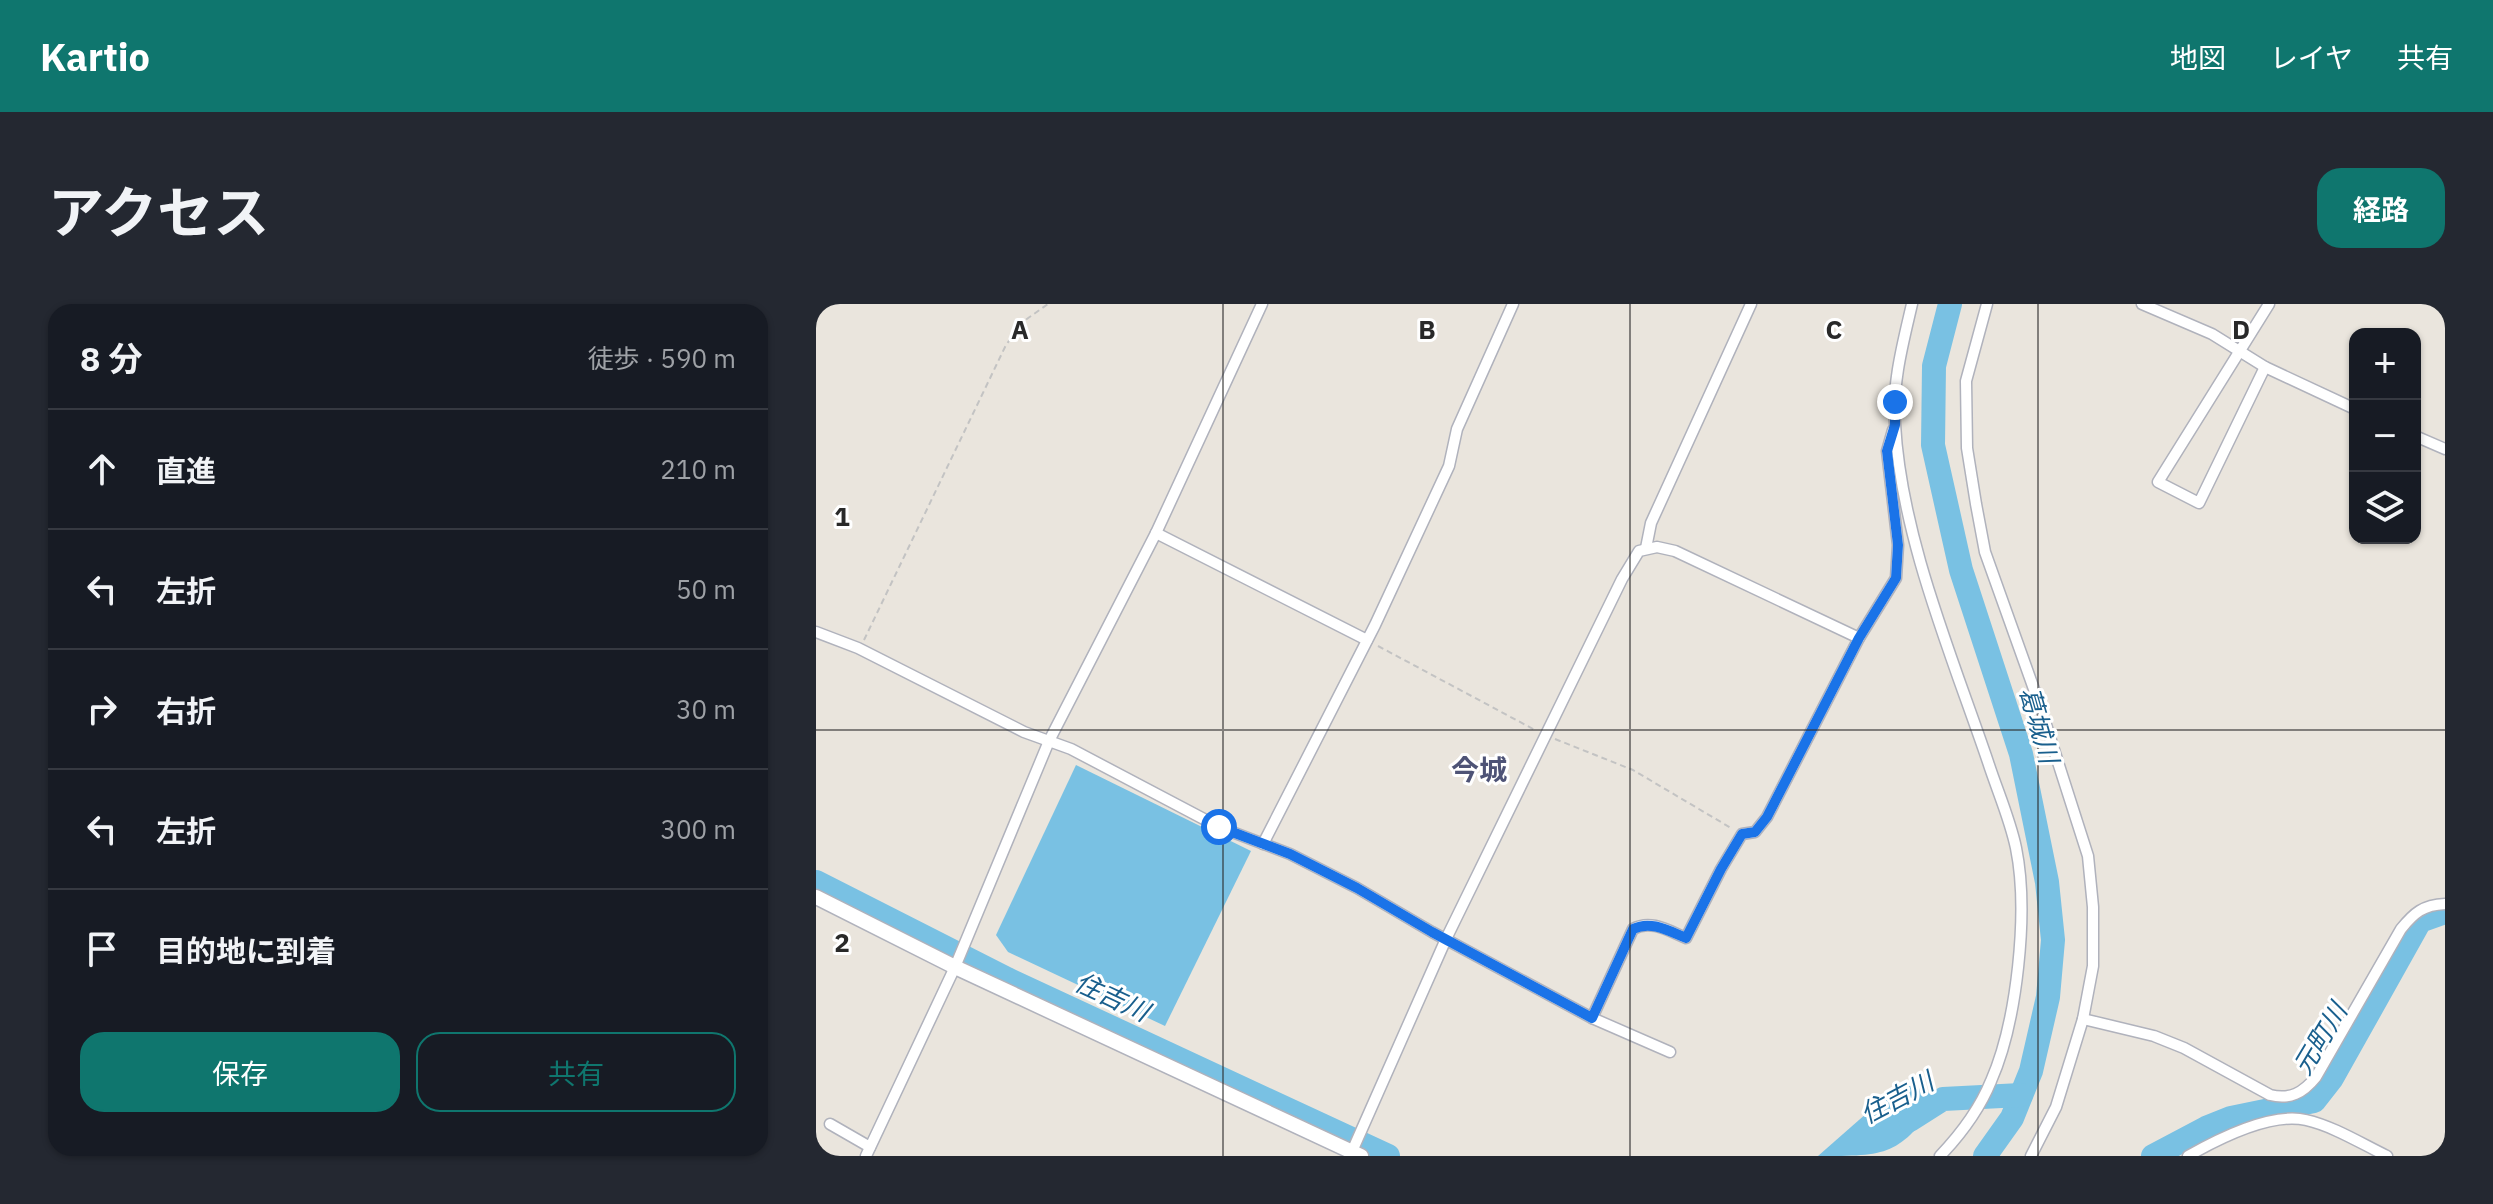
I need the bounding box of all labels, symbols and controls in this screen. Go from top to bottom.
text: Kartio [40,32,150,81]
text: 地図 [2170,39,2226,76]
text: レイヤ [2270,39,2353,76]
text: 共有 [2397,39,2453,76]
button: 経路 [2317,168,2445,248]
text: アクセス [48,176,269,248]
text: A [1011,312,1029,346]
text: B [1418,312,1436,346]
text: C [1826,312,1843,346]
text: D [2232,312,2250,346]
map controls [2349,328,2421,544]
button: + [2349,328,2421,400]
text: 8 分 [80,336,142,380]
text: 徒歩 · 590 m [588,341,736,375]
route end [1877,384,1913,420]
button: − [2349,400,2421,472]
icon: ahead [80,447,124,491]
text: 直進 [156,451,216,490]
text: 210 m [660,452,736,486]
button: layers [2349,472,2421,544]
text: 1 [834,499,850,533]
icon: left [80,567,124,611]
text: 左折 [156,571,216,610]
text: 50 m [676,572,736,606]
water label: 葛城川 [2013,683,2068,770]
icon: right [80,687,124,731]
text: 右折 [156,691,216,730]
text: 30 m [676,692,736,726]
district label: 今城 [1451,751,1507,788]
icon: left [80,807,124,851]
route start [1201,809,1237,845]
text: 左折 [156,811,216,850]
text: 300 m [660,812,736,846]
text: 2 [834,925,850,959]
icon: arrive [80,927,124,971]
text: 目的地に到着 [156,931,336,970]
water label: 住吉川 [1070,964,1158,1029]
water label: 元町川 [2284,994,2355,1081]
button: 保存 [80,1032,400,1112]
button: 共有 [416,1032,736,1112]
water label: 住吉川 [1854,1062,1942,1130]

